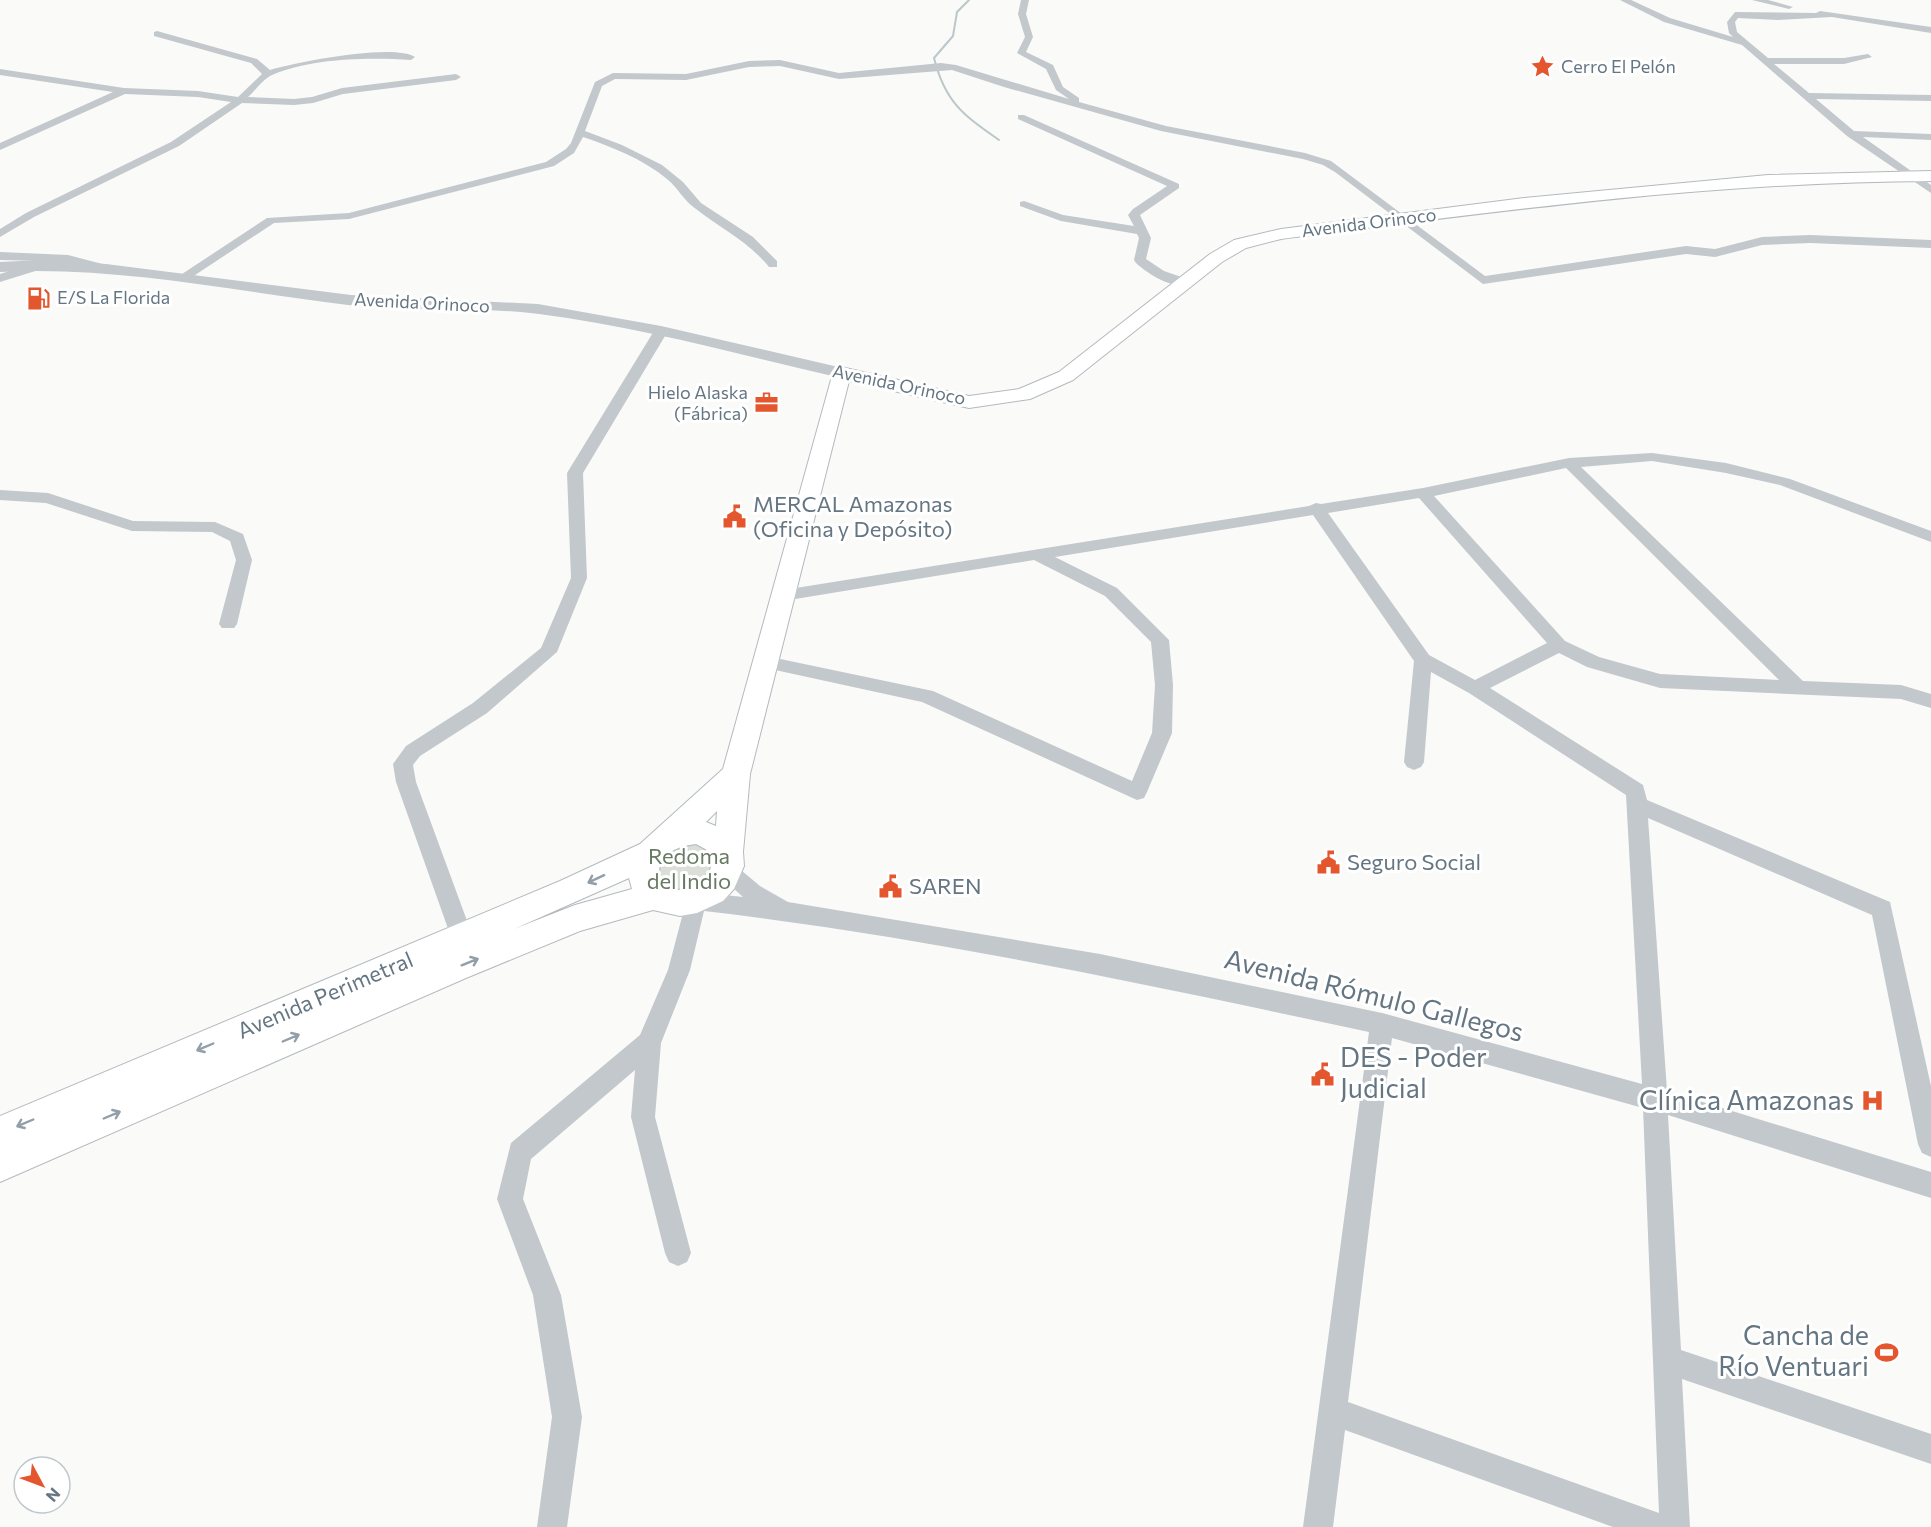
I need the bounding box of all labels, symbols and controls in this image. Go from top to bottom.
place icon: Cerro El Pelón [1530,54,1556,80]
place label: Cerro El Pelón [1561,55,1676,77]
street label: Avenida Orinoco [1300,203,1438,241]
fuel station icon: E/S La Florida [26,285,52,311]
place label: E/S La Florida [57,286,170,308]
street label: Avenida Orinoco [354,287,490,317]
street label: Avenida Orinoco [831,359,968,409]
place label: Hielo Alaska (Fábrica) [648,381,748,424]
office icon: Hielo Alaska (Fábrica) [753,390,779,416]
place label: MERCAL Amazonas (Oficina y Depósito) [753,490,953,542]
public building icon: MERCAL Amazonas (Oficina y Depósito) [722,504,748,530]
park label: Redoma del Indio [647,842,731,894]
place label: Seguro Social [1347,848,1481,875]
public building icon: Seguro Social [1316,849,1342,875]
place label: SAREN [909,872,981,899]
one-way arrow [588,873,606,885]
public building icon: SAREN [878,873,904,899]
street label: Avenida Rómulo Gallegos [1221,941,1527,1048]
street label: Avenida Perimetral [233,945,417,1044]
one-way arrow [460,956,479,967]
one-way arrow [281,1032,299,1043]
place label: DES - Poder Judicial [1340,1040,1487,1104]
one-way arrow [196,1042,214,1053]
public building icon: DES - Poder Judicial [1309,1061,1335,1087]
place label: Clínica Amazonas [1639,1083,1854,1116]
hospital icon: Clínica Amazonas [1859,1088,1885,1114]
one-way arrow [102,1109,120,1120]
one-way arrow [17,1118,35,1130]
place label: Cancha de Río Ventuari [1718,1318,1869,1382]
sports icon: Cancha de Río Ventuari [1874,1339,1900,1365]
north arrow [12,1455,72,1515]
text: N [43,1484,65,1506]

